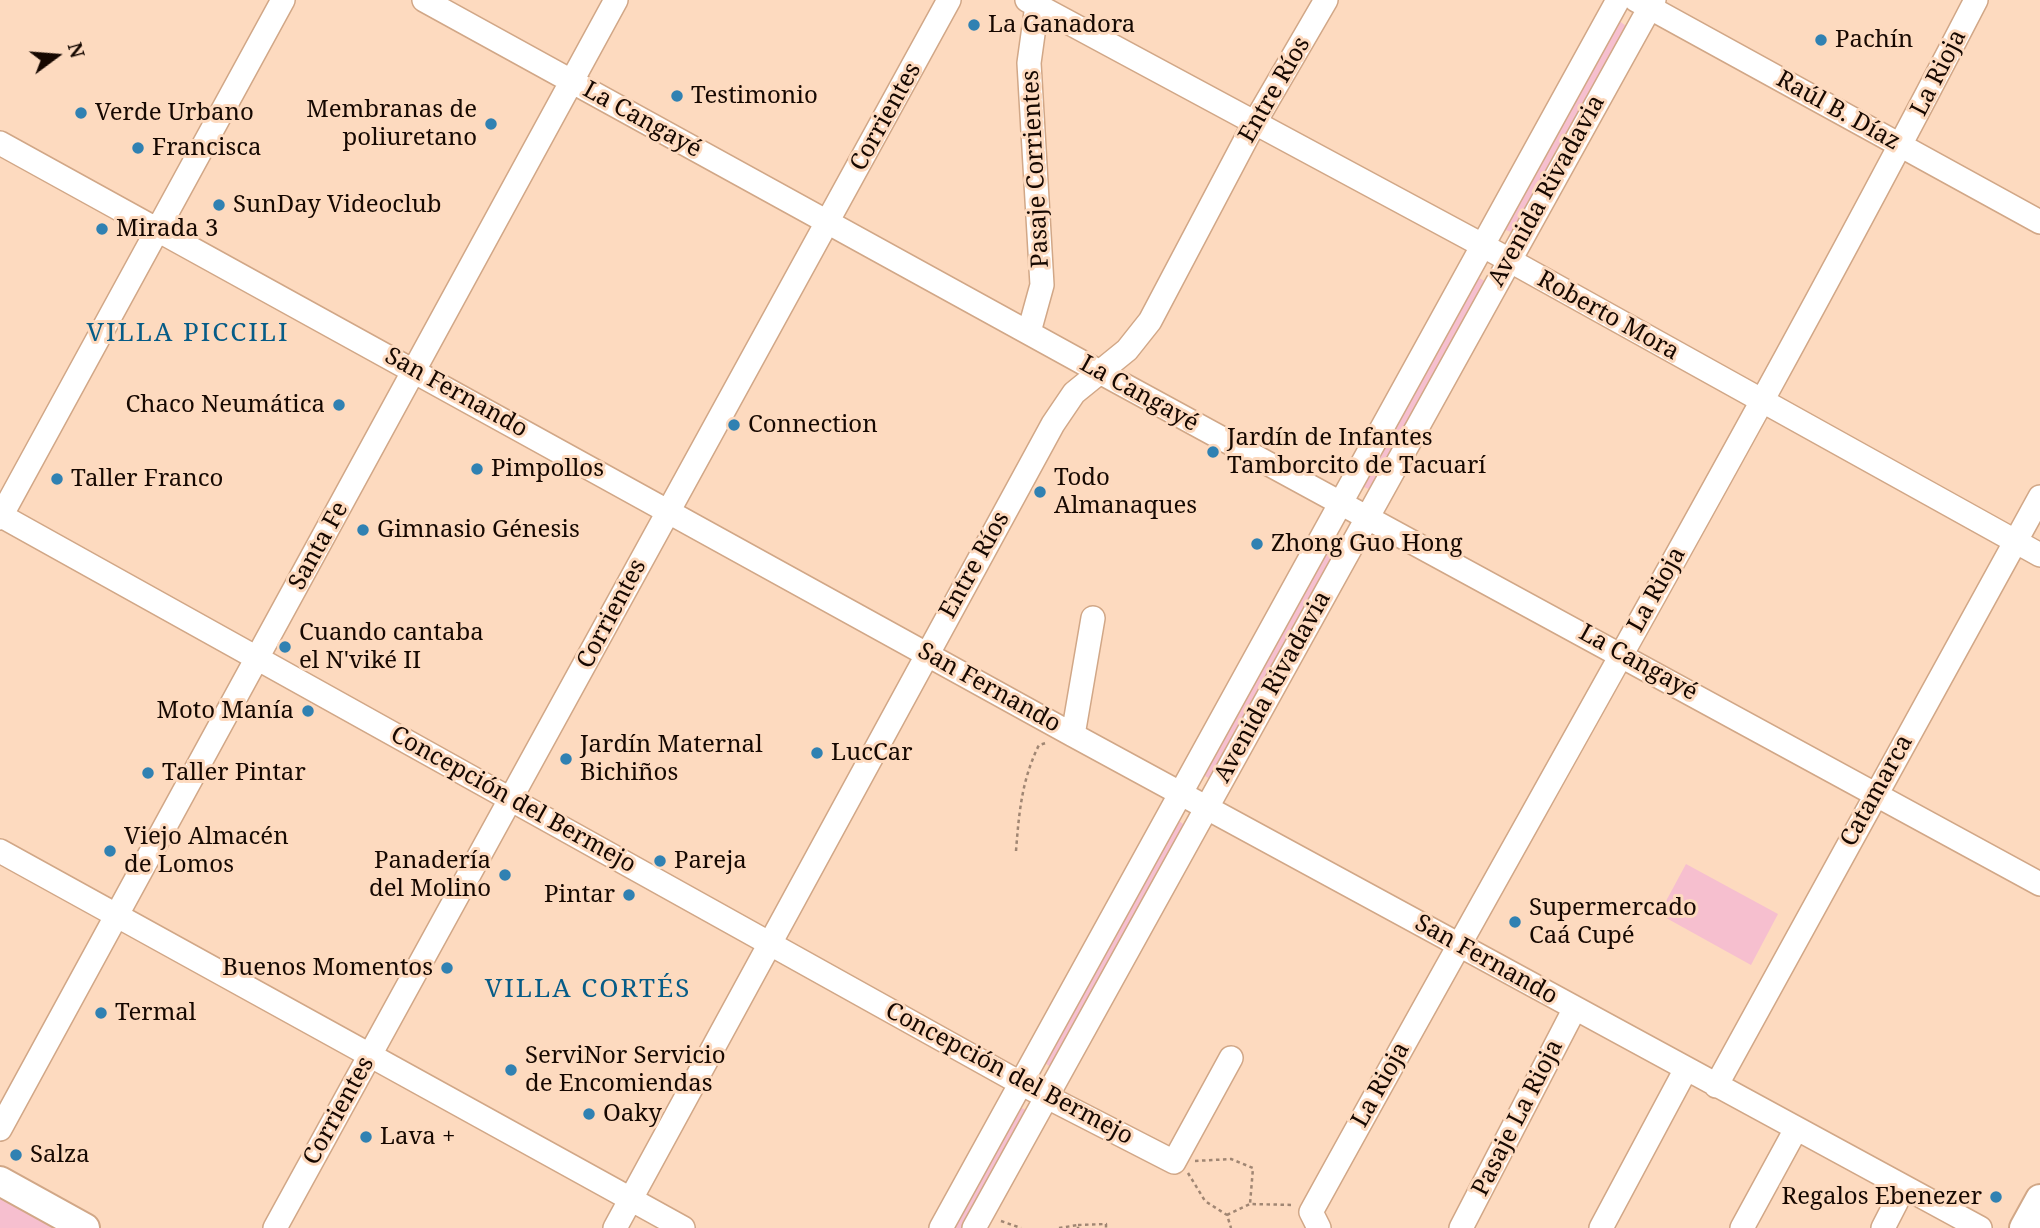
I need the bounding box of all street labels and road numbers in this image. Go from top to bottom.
street label: La Rioja [1905,25,1973,121]
street label: Entre Ríos [1233,32,1317,148]
street label: Corrientes [844,58,928,176]
street label: Raúl B. Díaz [1771,65,1905,157]
street label: Pasaje Corrientes [1016,69,1056,269]
street label: La Cangayé [578,76,706,164]
street label: Avenida Rivadavia [1483,90,1611,292]
street label: Roberto Mora [1532,265,1684,367]
street label: San Fernando [380,342,532,444]
street label: La Cangayé [1075,350,1203,438]
street label: Santa Fe [283,497,355,595]
street label: Entre Ríos [934,507,1016,623]
street label: La Rioja [1622,542,1692,638]
street label: Corrientes [571,555,653,673]
street label: Avenida Rivadavia [1209,586,1337,788]
street label: La Cangayé [1574,619,1702,707]
street label: San Fernando [913,637,1065,739]
street label: Concepción del Bermejo [385,720,641,880]
street label: Catamarca [1835,730,1919,852]
street label: San Fernando [1410,909,1562,1011]
street label: Concepción del Bermejo [880,996,1138,1152]
street label: Pasaje La Rioja [1466,1035,1570,1201]
street label: La Rioja [1346,1037,1416,1133]
street label: Corrientes [297,1052,381,1170]

